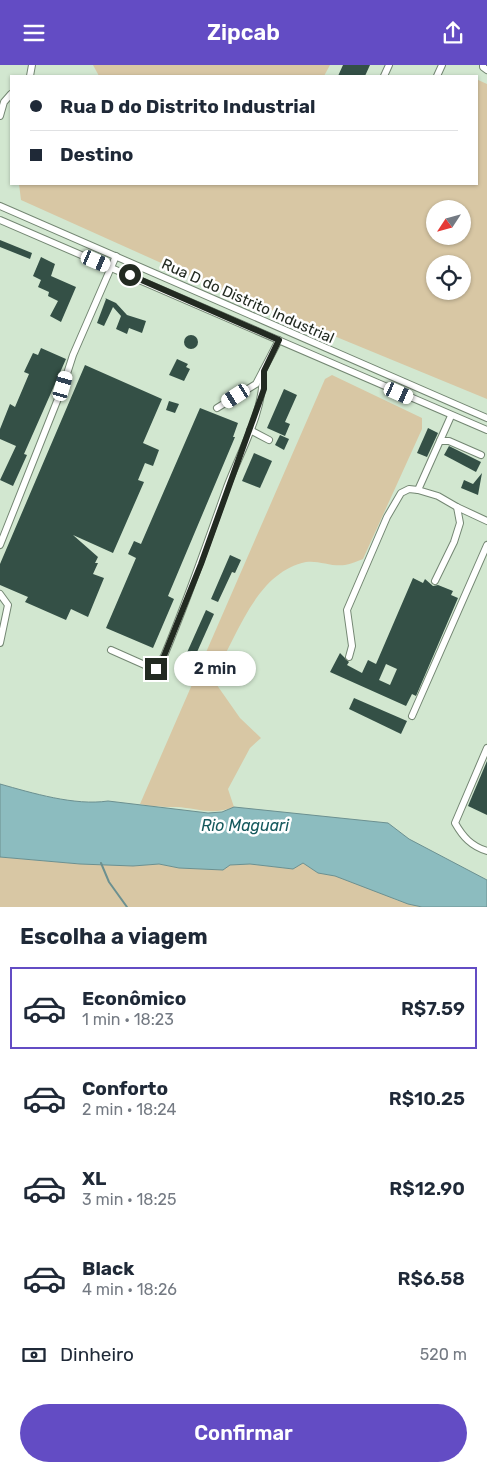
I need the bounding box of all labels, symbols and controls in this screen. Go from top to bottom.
icon: menu [20,19,48,47]
text: Zipcab [207,19,280,46]
icon: share [439,19,467,47]
text: Rua D do Distrito Industrial [60,95,315,118]
text: Destino [60,143,133,166]
north arrow [426,200,471,245]
map controls [426,200,471,300]
car [79,248,112,274]
street label: Rua D do Distrito Industrial [159,255,337,347]
button: locate [426,255,471,300]
route start [119,264,141,286]
car [51,370,74,402]
car [382,380,415,406]
car [219,382,252,410]
callout: 2 min [174,651,256,687]
route end [145,658,167,680]
text: 2 min [194,659,236,678]
water label: Rio Maguari [201,816,290,835]
text: Escolha a viagem [20,923,208,950]
icon: car [22,986,67,1031]
text: Econômico [82,987,186,1010]
text: R$7.59 [401,997,465,1020]
text: 1 min · 18:23 [82,1010,174,1029]
icon: car [22,1076,67,1121]
text: Conforto [82,1077,168,1100]
text: R$10.25 [389,1087,465,1110]
text: 2 min · 18:24 [82,1100,177,1119]
icon: car [22,1166,67,1211]
text: XL [82,1167,106,1190]
text: R$12.90 [389,1177,465,1200]
text: 3 min · 18:25 [82,1190,176,1209]
icon: car [22,1256,67,1301]
text: Black [82,1257,134,1280]
text: R$6.58 [398,1267,465,1290]
text: 4 min · 18:26 [82,1280,177,1299]
icon: cash [20,1341,48,1369]
text: Dinheiro [60,1343,134,1366]
text: 520 m [420,1345,467,1364]
button: Confirmar [20,1404,467,1462]

